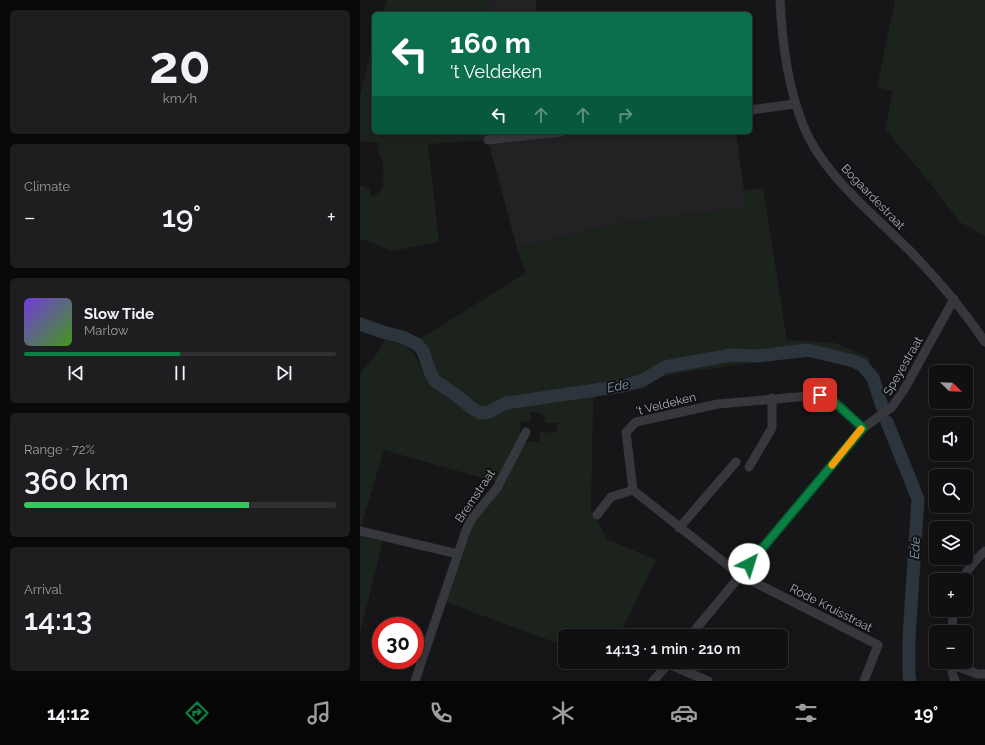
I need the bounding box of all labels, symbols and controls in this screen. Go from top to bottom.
text: 160 m [450,27,531,60]
icon: left [384,28,436,80]
text: 20 [149,34,211,95]
text: 't Veldeken [450,61,542,82]
text: km/h [163,91,197,106]
icon: left [488,104,510,126]
icon: ahead [530,104,552,126]
icon: ahead [572,104,594,126]
icon: right [614,104,636,126]
street label: Bogaardestraat [838,161,908,233]
text: Climate [24,179,70,194]
text: 19° [162,199,201,234]
text: − [24,204,36,230]
text: + [327,204,336,230]
text: Slow Tide [84,305,154,323]
text: Marlow [84,323,129,338]
street label: Speyestraat [880,334,926,398]
icon: previous [65,362,87,384]
icon: pause [169,362,191,384]
icon: next [273,362,295,384]
north arrow [929,365,973,409]
map controls [929,365,973,669]
water label: Ede [606,377,630,395]
pin [803,378,837,412]
icon: arrive [809,384,831,406]
street label: 't Veldeken [635,390,697,418]
button: sound [929,417,973,461]
text: Range · 72% [24,442,95,457]
text: 360 km [24,462,129,497]
street label: Bremstraat [452,467,498,525]
button: search [929,469,973,513]
button: layers [929,521,973,565]
water label: Ede [907,536,923,560]
position arrow [728,543,770,585]
button: + [929,573,973,617]
street label: Rode Kruisstraat [787,581,875,635]
text: Arrival [24,582,62,597]
text: 14:13 [24,602,92,637]
speed limit sign: 30 [372,617,424,669]
button: − [929,625,973,669]
text: 14:13 · 1 min · 210 m [606,640,740,658]
icon: directions [183,699,211,727]
icon: music [305,699,333,727]
icon: phone [427,699,455,727]
icon: climate [549,699,577,727]
icon: car [670,699,698,727]
icon: filters [792,699,820,727]
text: 14:12 [47,703,90,724]
text: 19° [914,703,938,724]

